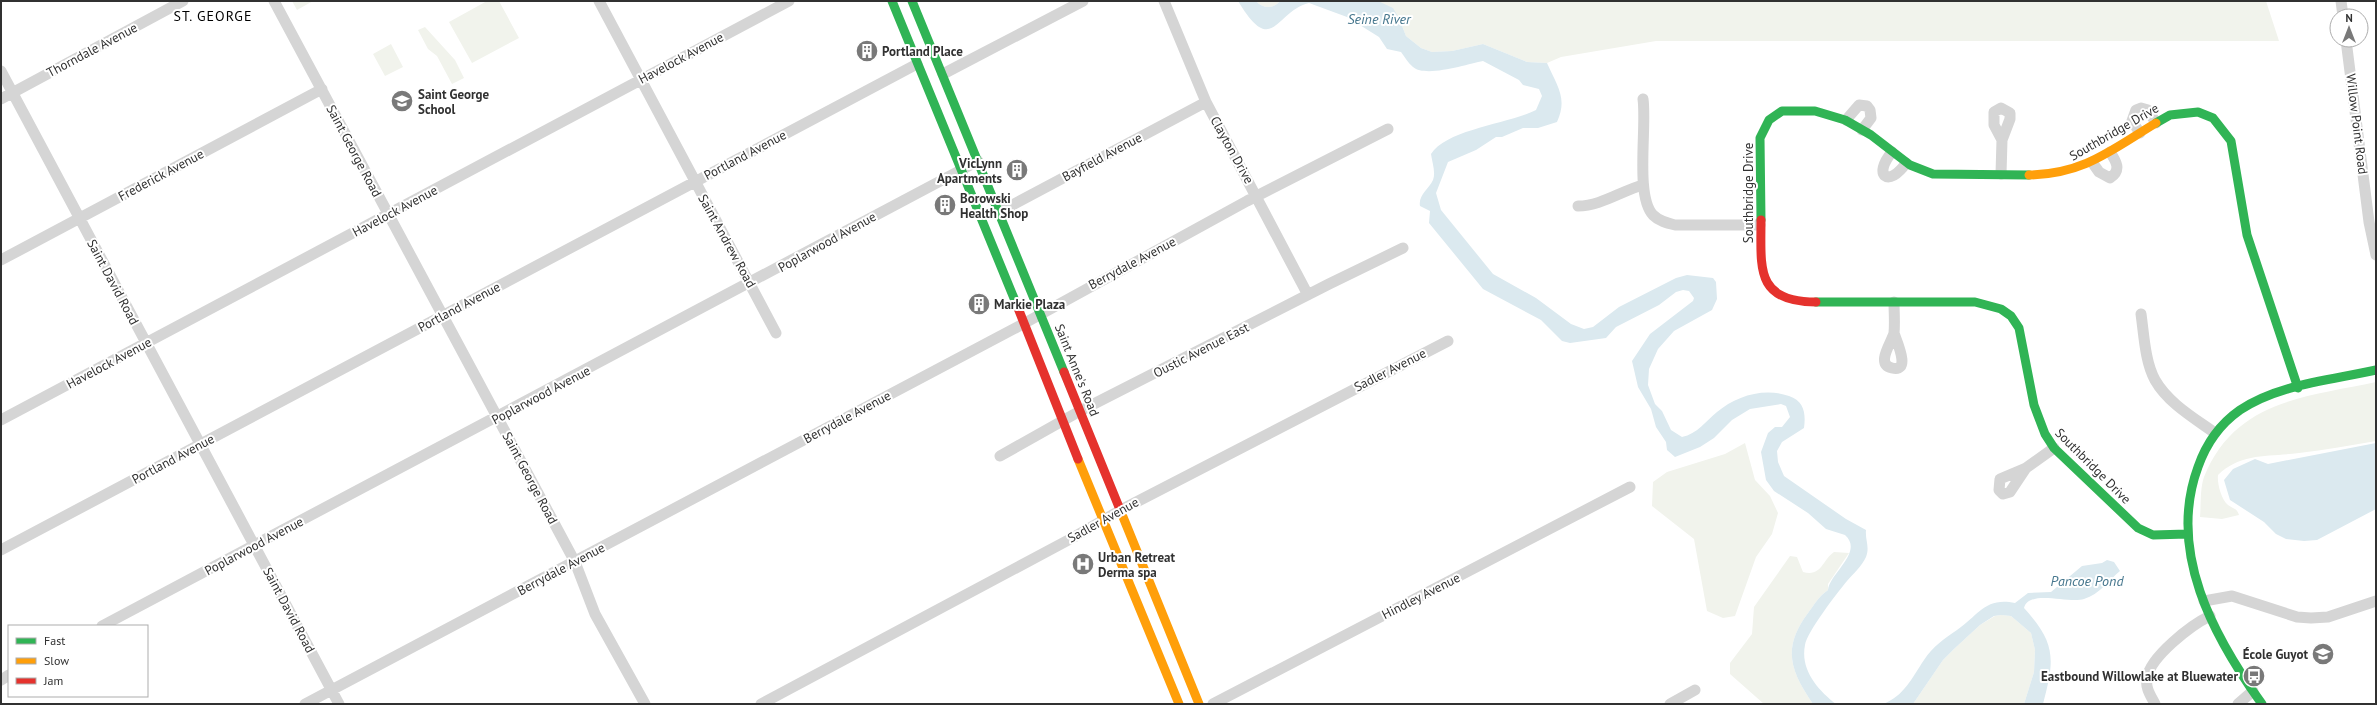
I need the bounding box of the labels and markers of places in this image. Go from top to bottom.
building icon: Portland Place [854,38,880,64]
place label: Portland Place [882,43,963,60]
place label: Saint George School [418,86,490,118]
school or university icon: Saint George School [389,88,415,114]
place label: VicLynn Apartments [937,155,1002,187]
building icon: VicLynn Apartments [1004,157,1030,183]
place label: Borowski Health Shop [960,190,1028,222]
building icon: Borowski Health Shop [932,192,958,218]
building icon: Markie Plaza [966,291,992,317]
place label: Markie Plaza [994,296,1065,313]
place label: Urban Retreat Derma spa [1098,549,1175,581]
hospital icon: Urban Retreat Derma spa [1070,551,1096,577]
school or university icon: École Guyot [2310,641,2336,667]
place label: École Guyot [2243,646,2308,663]
bus stop icon: Eastbound Willowlake at Bluewater [2241,663,2267,689]
place label: Eastbound Willowlake at Bluewater [2041,668,2238,685]

